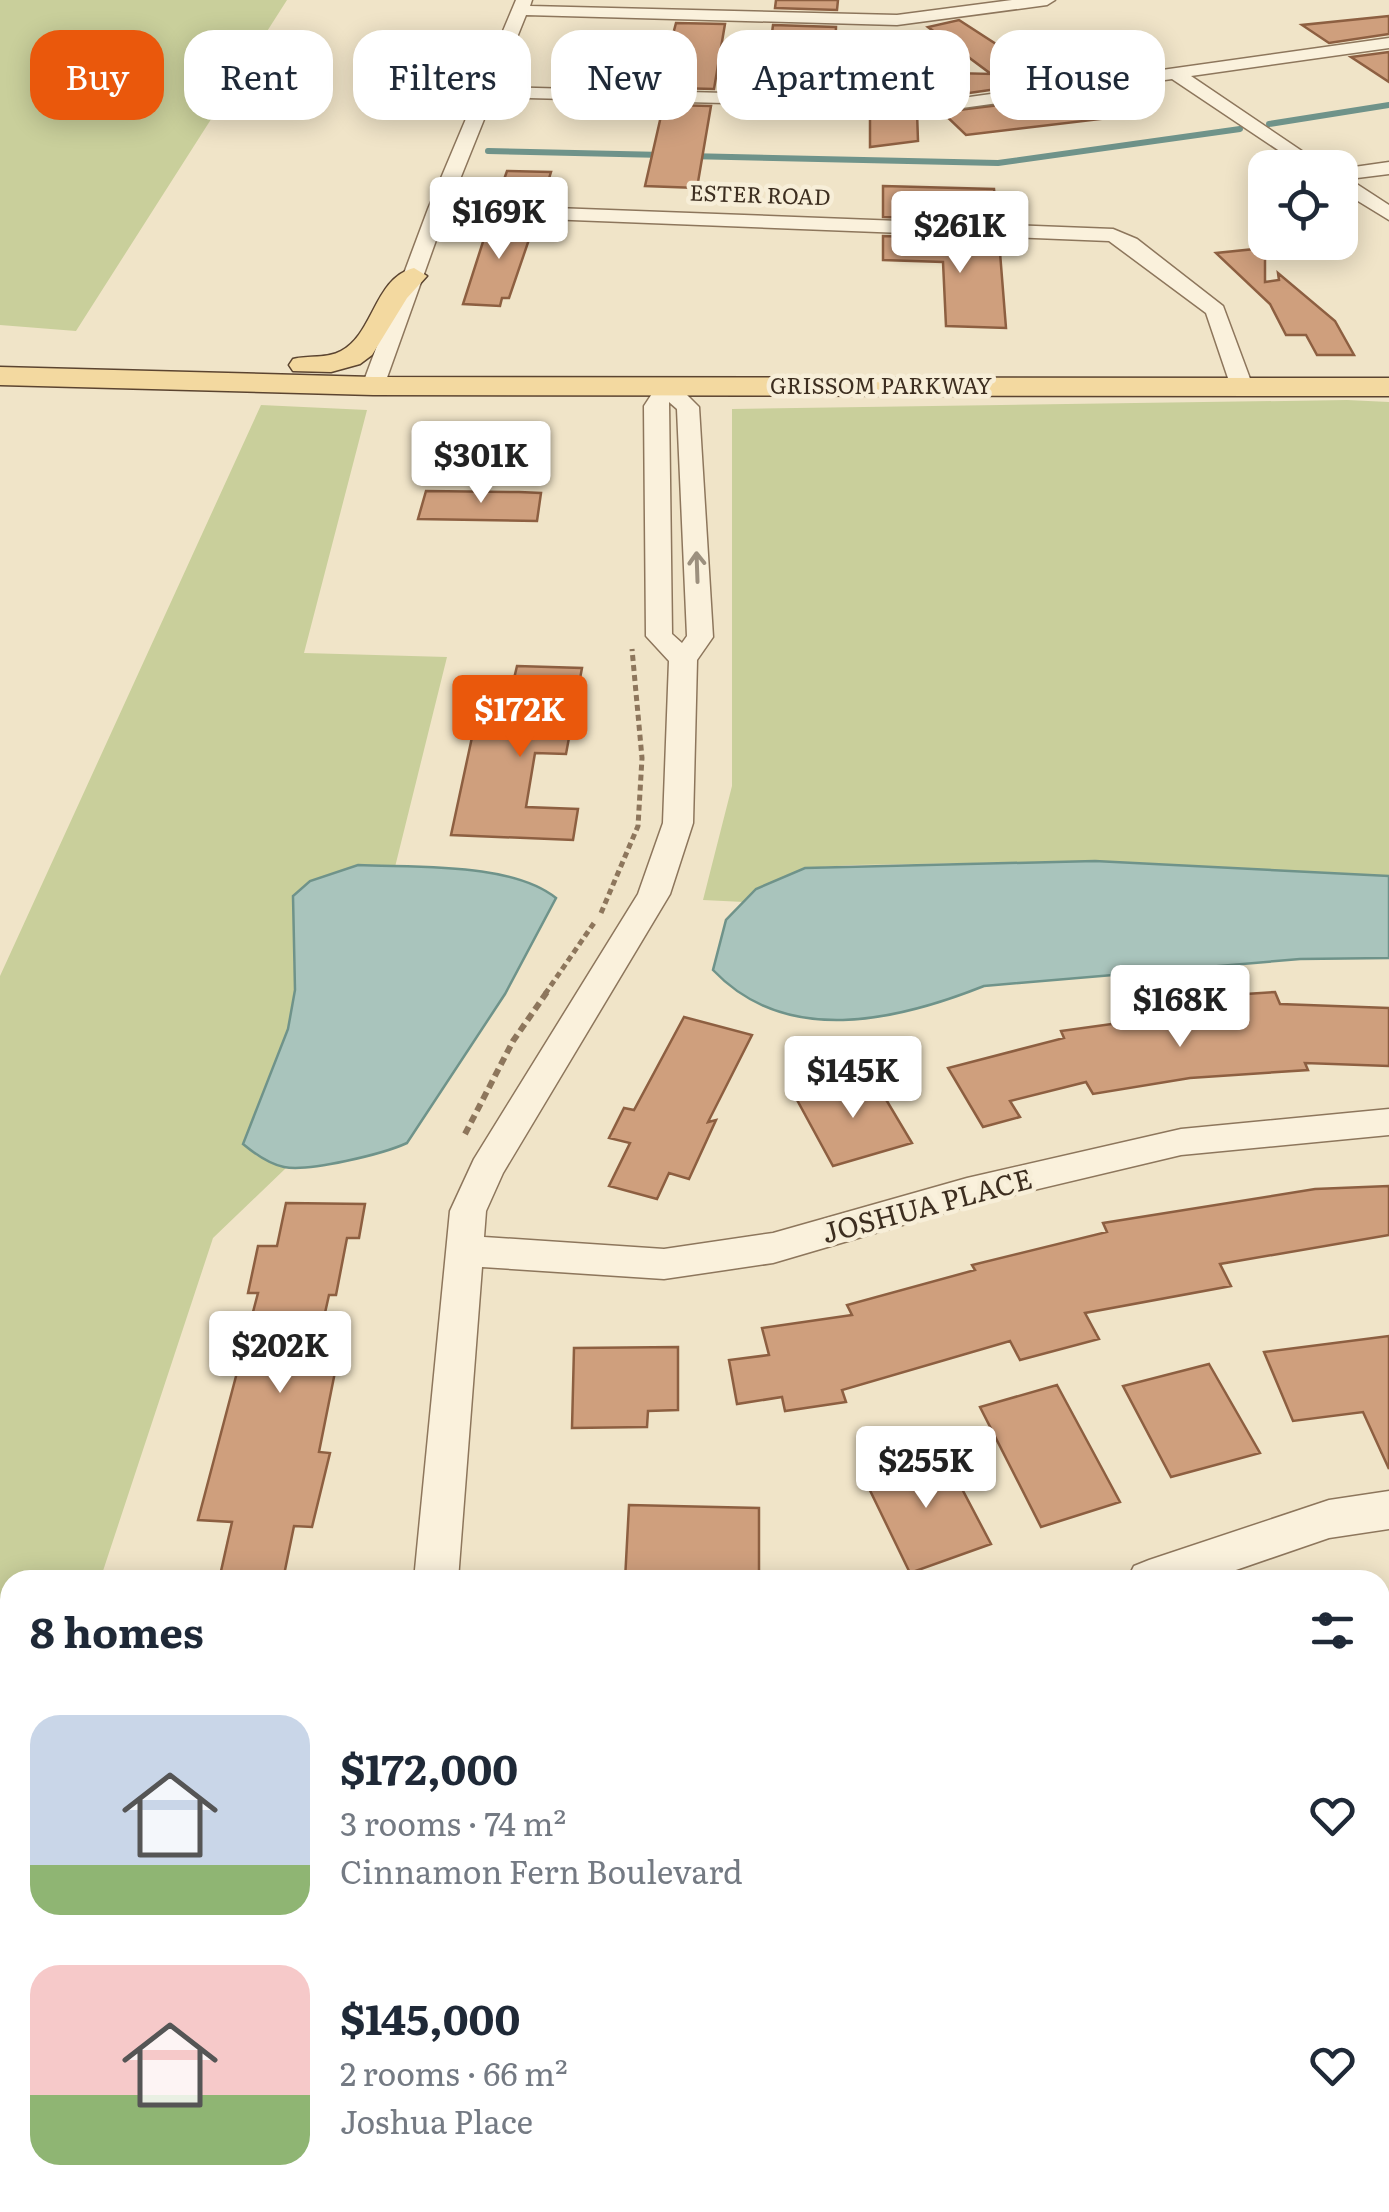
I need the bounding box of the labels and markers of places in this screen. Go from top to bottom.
pin: $169K [429,177,569,262]
pin: $261K [890,191,1030,276]
pin: $301K [411,421,551,506]
pin: $172K [450,675,590,760]
pin: $168K [1110,965,1250,1050]
pin: $145K [783,1036,923,1121]
pin: $202K [210,1311,350,1396]
pin: $255K [856,1426,996,1511]

